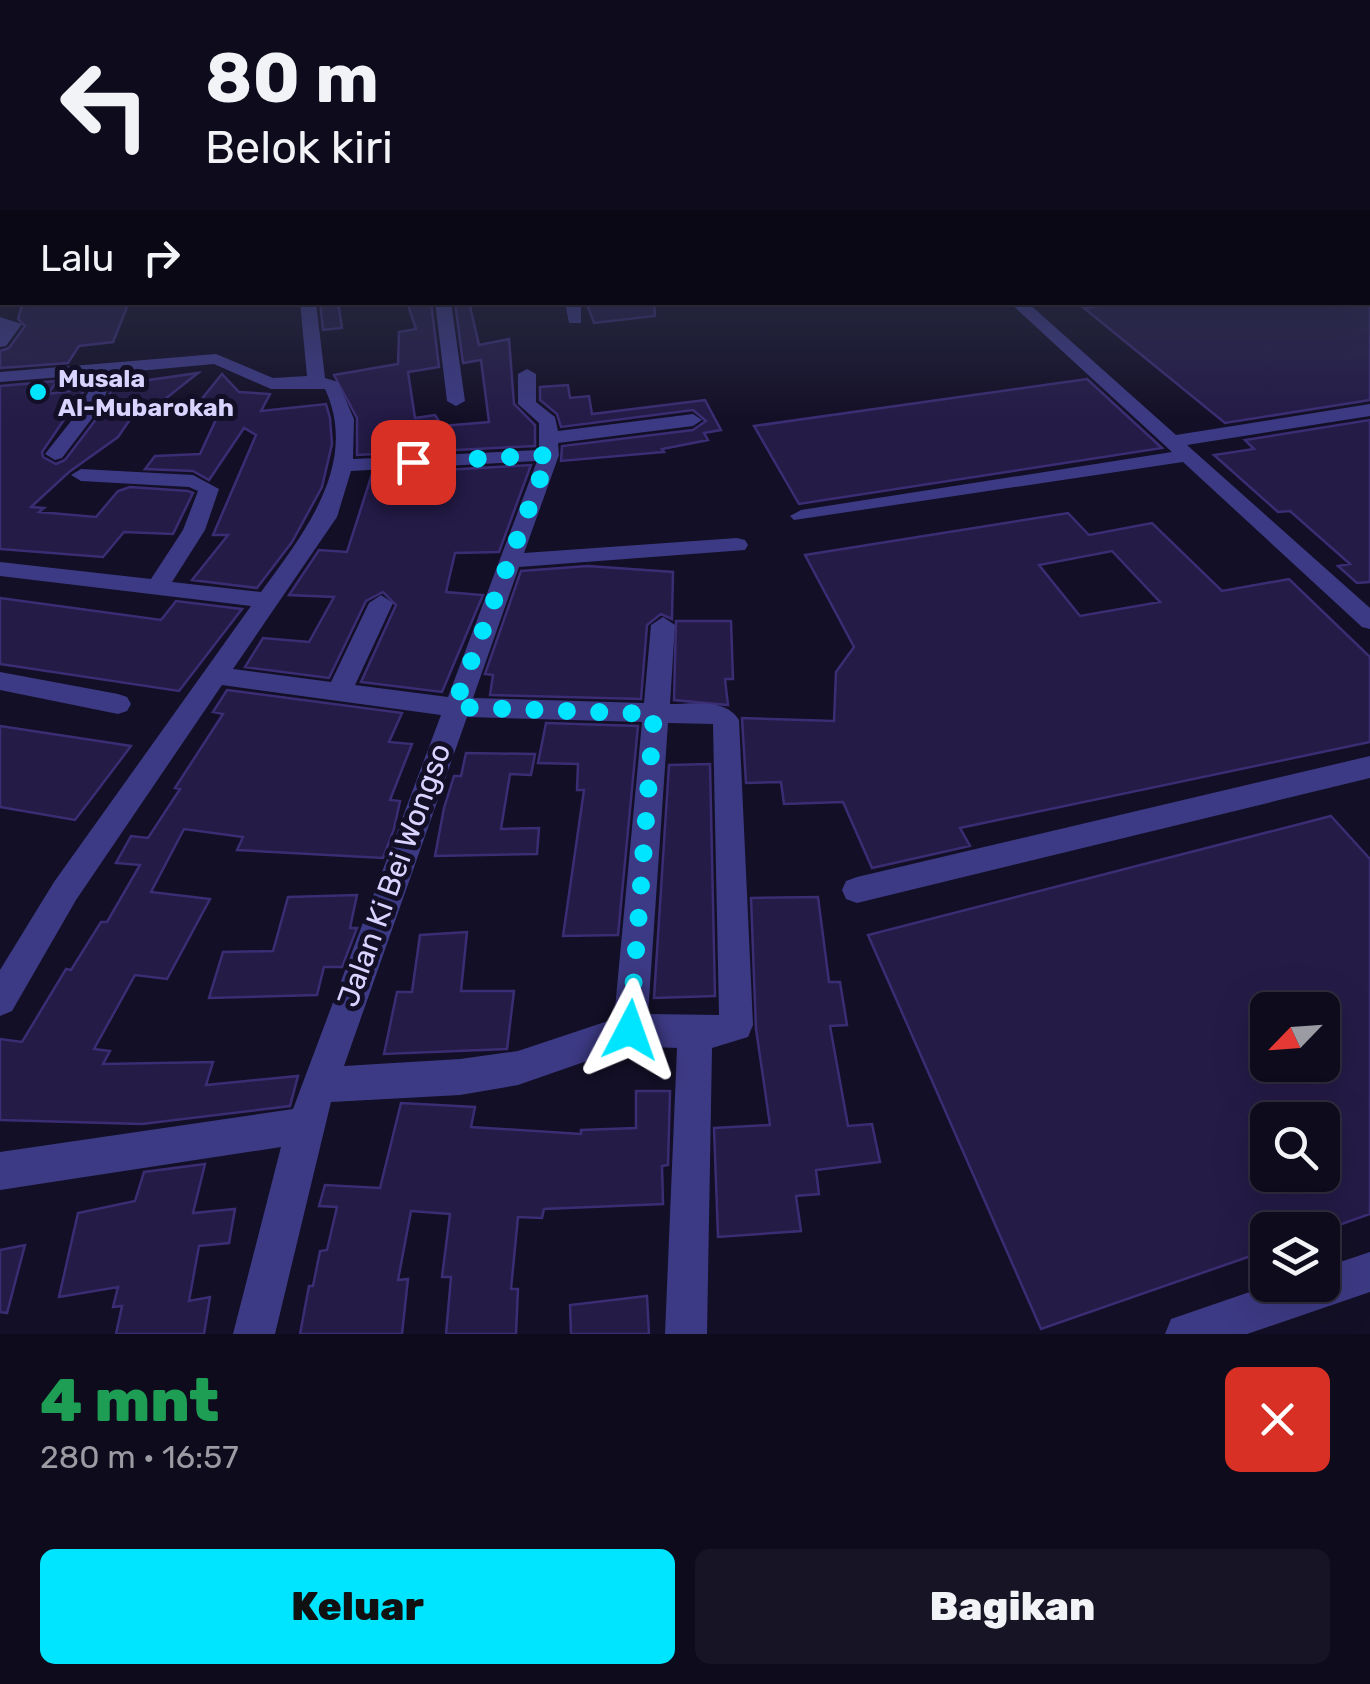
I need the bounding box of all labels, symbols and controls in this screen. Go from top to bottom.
text: 80 m [205,37,379,120]
icon: left [40,40,170,170]
text: Belok kiri [205,121,393,174]
icon: right [134,230,189,285]
text: Lalu [40,235,114,281]
place label: Musala Al-Mubarokah [58,364,234,422]
marker: Musala Al-Mubarokah [27,381,49,403]
pin [371,420,456,505]
icon: arrive [386,435,441,490]
street label: Jalan Ki Bei Wongso [330,738,458,1012]
position arrow [578,978,682,1082]
north arrow [1250,992,1340,1082]
map controls [1250,992,1340,1302]
button: search [1250,1102,1340,1192]
button: layers [1250,1212,1340,1302]
text: 4 mnt [40,1365,219,1436]
button: close [1225,1367,1330,1472]
text: 280 m · 16:57 [40,1438,239,1476]
button: Keluar [40,1549,675,1664]
button: Bagikan [695,1549,1330,1664]

